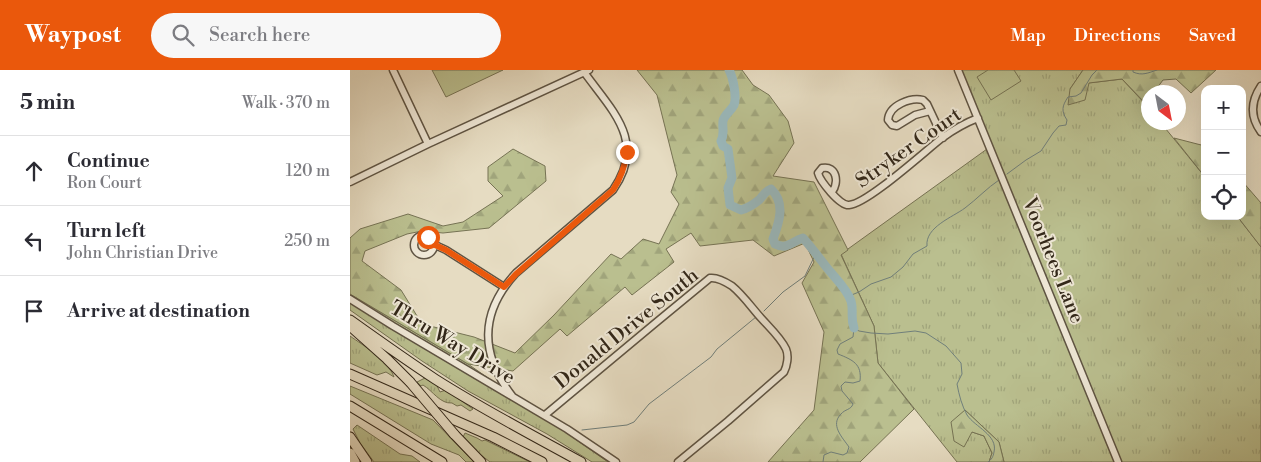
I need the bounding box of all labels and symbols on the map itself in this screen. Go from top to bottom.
north arrow [1141,85,1186,130]
street label: Stryker Court [851,103,967,194]
route end [616,141,639,164]
street label: Voorhees Lane [1016,193,1089,327]
route start [417,226,440,249]
street label: Donald Drive South [550,263,704,395]
street label: Thru Way Drive [385,296,519,391]

